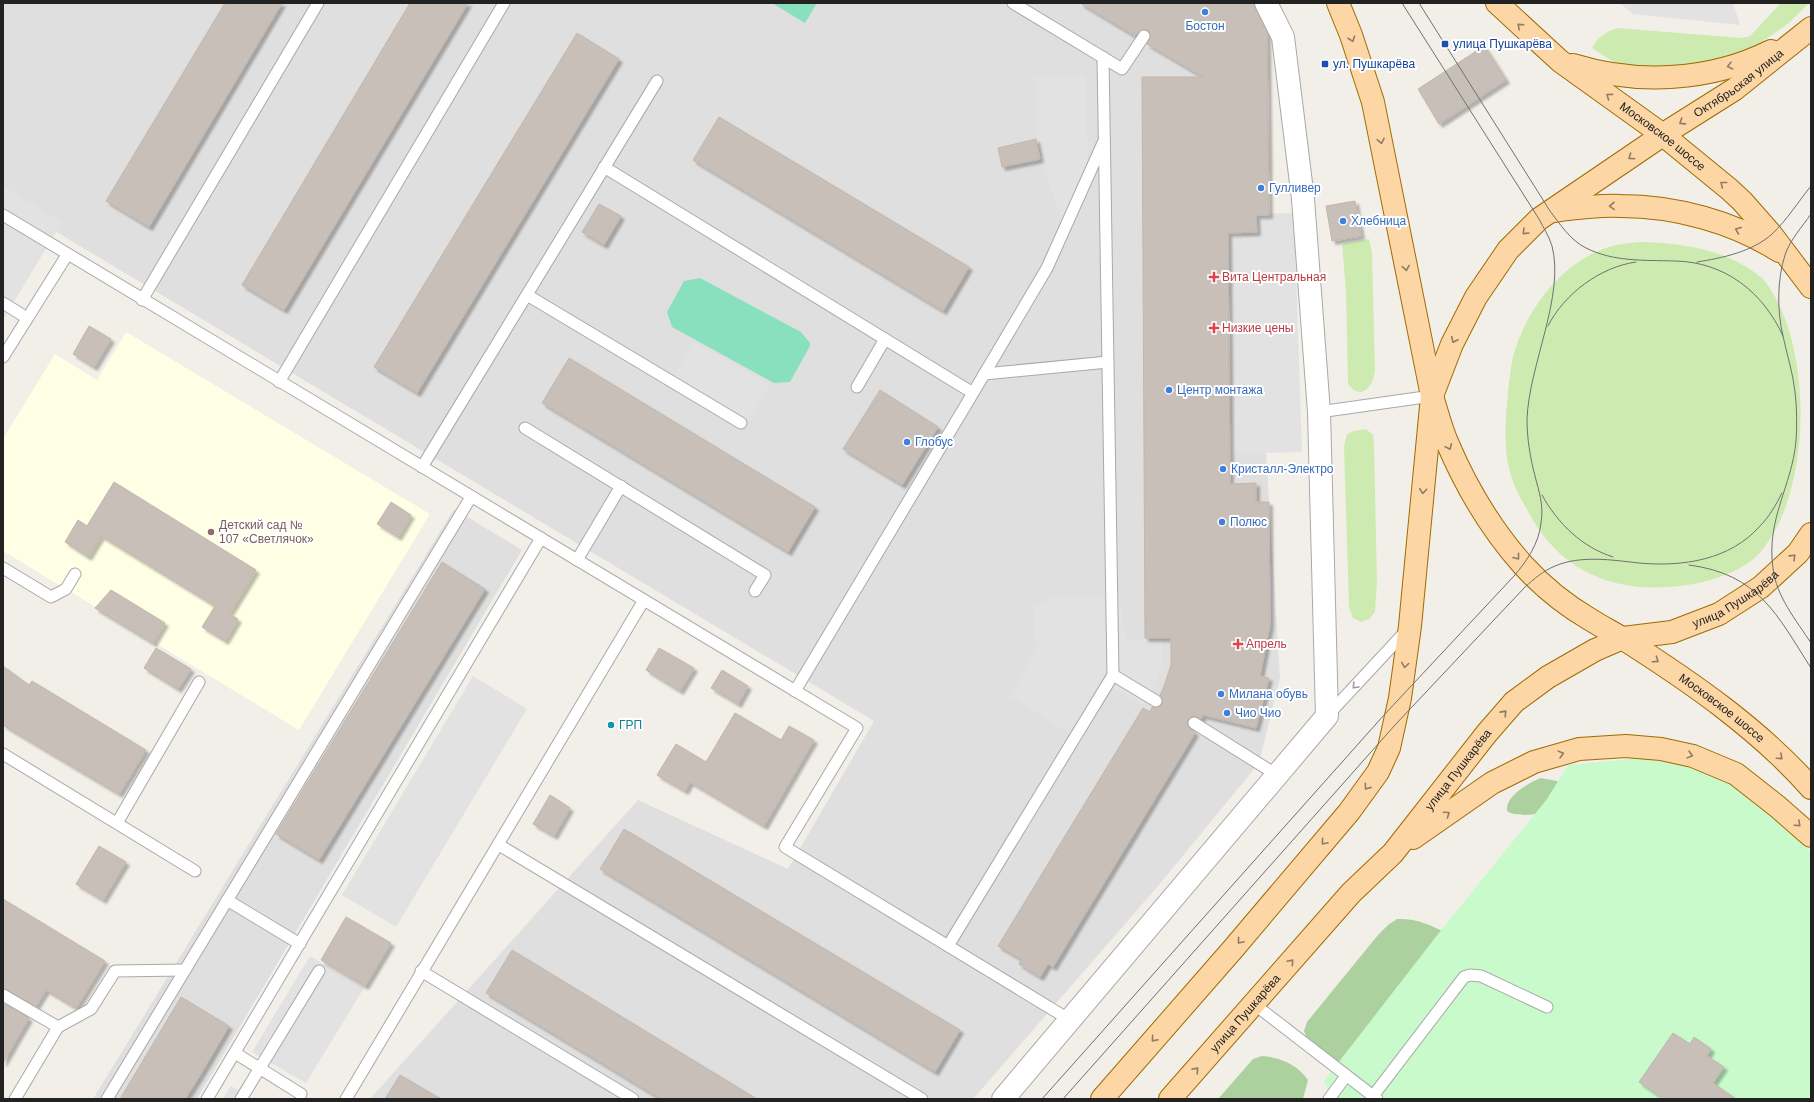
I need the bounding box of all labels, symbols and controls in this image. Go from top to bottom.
marker: Бостон [1200,7,1210,17]
place label: Бостон [1185,19,1225,33]
one-way arrow [1518,24,1525,31]
one-way arrow [1348,35,1356,42]
place label: улица Пушкарёва [1453,37,1552,51]
marker: улица Пушкарёва [1440,39,1450,49]
street label: Октябрьская улица [1691,46,1786,120]
place label: ул. Пушкарёва [1333,57,1415,71]
marker: ул. Пушкарёва [1320,59,1330,69]
one-way arrow [1727,61,1734,70]
one-way arrow [1606,94,1613,101]
street label: Московское шоссе [1617,99,1708,174]
one-way arrow [1679,117,1686,125]
one-way arrow [1376,137,1385,144]
one-way arrow [1628,152,1635,159]
place label: Гулливер [1269,181,1321,195]
one-way arrow [1720,181,1727,188]
marker: Гулливер [1256,183,1266,193]
one-way arrow [1609,202,1615,210]
place label: Хлебница [1351,214,1407,228]
marker: Хлебница [1338,216,1348,226]
one-way arrow [1522,227,1530,235]
one-way arrow [1735,227,1743,235]
one-way arrow [1402,265,1410,271]
place label: Вита Центральная [1222,270,1326,284]
marker: Вита Центральная [1209,272,1219,282]
place label: Низкие цены [1222,321,1294,335]
marker: Низкие цены [1209,323,1219,333]
one-way arrow [1451,336,1459,344]
place label: Центр монтажа [1177,383,1263,397]
marker: Центр монтажа [1164,385,1174,395]
place label: Глобус [915,435,953,449]
marker: Глобус [902,437,912,447]
one-way arrow [1445,443,1453,450]
place label: Кристалл-Электро [1231,462,1334,476]
marker: Кристалл-Электро [1218,464,1228,474]
one-way arrow [1419,488,1428,494]
place label: Полюс [1230,515,1267,529]
marker: Полюс [1217,517,1227,527]
place label: Детский сад № 107 «Светлячок» [219,518,314,546]
marker: Детский сад № 107 «Светлячок» [206,527,216,537]
one-way arrow [1512,552,1519,559]
one-way arrow [1788,554,1796,562]
street label: улица Пушкарёва [1690,567,1782,631]
place label: Апрель [1246,637,1287,651]
marker: Апрель [1233,639,1243,649]
one-way arrow [1652,655,1659,663]
one-way arrow [1401,662,1410,668]
street label: Московское шоссе [1676,671,1768,746]
one-way arrow [1353,681,1360,688]
place label: Милана обувь [1229,687,1308,701]
marker: Милана обувь [1216,689,1226,699]
place label: Чио Чио [1235,706,1281,720]
marker: Чио Чио [1222,708,1232,718]
one-way arrow [1500,710,1507,718]
place label: ГРП [619,718,642,732]
marker: ГРП [606,720,616,730]
street label: улица Пушкарёва [1422,726,1495,813]
one-way arrow [1558,750,1565,759]
one-way arrow [1686,750,1693,759]
one-way arrow [1775,753,1783,760]
one-way arrow [1365,783,1372,790]
one-way arrow [1443,812,1450,819]
one-way arrow [1793,820,1801,827]
one-way arrow [1321,837,1328,845]
one-way arrow [1237,937,1244,944]
one-way arrow [1287,959,1294,966]
street label: улица Пушкарёва [1207,971,1283,1055]
one-way arrow [1152,1034,1159,1042]
one-way arrow [1192,1067,1199,1075]

